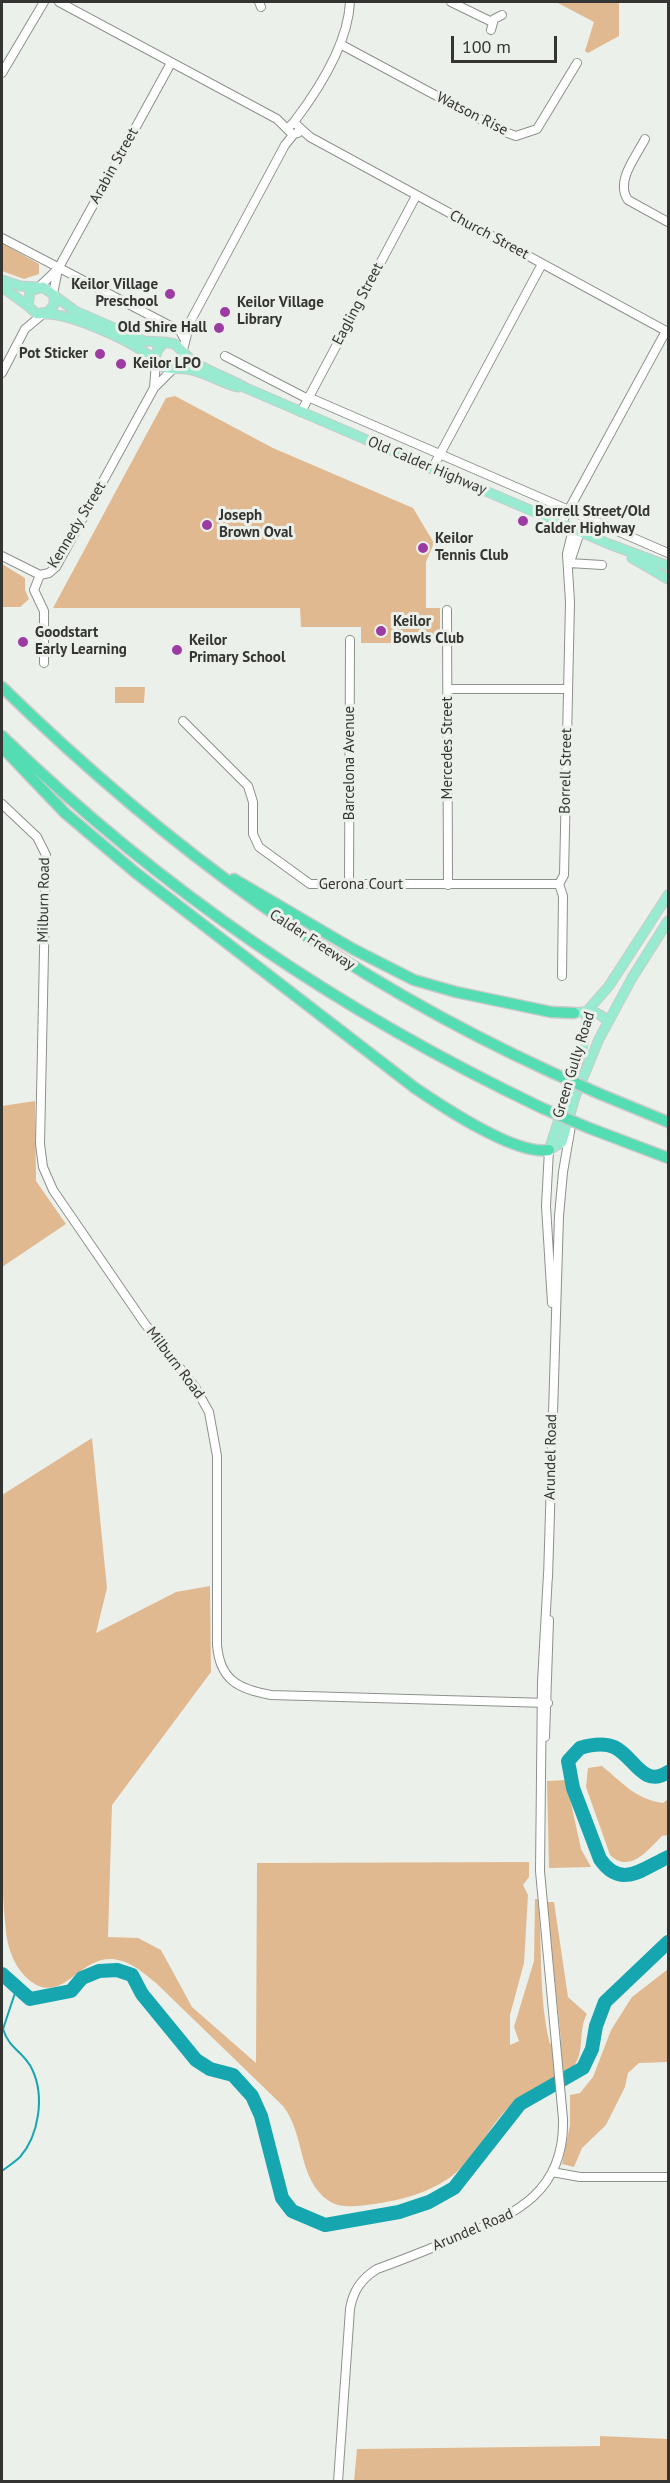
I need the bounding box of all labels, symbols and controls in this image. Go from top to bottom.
scale bar [454,24,560,62]
text: 100 m [462,35,511,58]
street label: Watson Rise [433,88,511,140]
street label: Arabin Street [86,125,142,207]
street label: Church Street [446,207,532,263]
street label: Eagling Street [329,260,387,348]
place label: Keilor Village Preschool [71,276,158,311]
marker: Keilor Village Preschool [163,287,177,301]
place label: Keilor Village Library [237,294,324,329]
marker: Keilor Village Library [218,305,232,319]
place label: Old Shire Hall [118,319,207,337]
marker: Old Shire Hall [212,321,226,335]
place label: Pot Sticker [19,345,88,363]
marker: Pot Sticker [93,347,107,361]
place label: Keilor LPO [133,355,201,373]
marker: Keilor LPO [114,357,128,371]
street label: Old Calder Highway [365,433,489,499]
street label: Kennedy Street [44,479,110,571]
place label: Borrell Street/Old Calder Highway [535,503,650,538]
place label: Joseph Brown Oval [219,507,293,542]
marker: Borrell Street/Old Calder Highway [516,514,530,528]
marker: Joseph Brown Oval [200,518,214,532]
place label: Keilor Tennis Club [435,530,509,565]
marker: Keilor Tennis Club [416,541,430,555]
place label: Keilor Bowls Club [393,613,464,648]
place label: Goodstart Early Learning [35,624,127,659]
marker: Keilor Bowls Club [374,624,388,638]
place label: Keilor Primary School [189,632,285,667]
marker: Goodstart Early Learning [16,635,30,649]
marker: Keilor Primary School [170,643,184,657]
street label: Mercedes Street [439,697,457,799]
street label: Barcelona Avenue [341,706,359,820]
street label: Borrell Street [556,728,576,814]
street label: Milburn Road [34,857,54,943]
street label: Gerona Court [319,876,403,894]
street label: Calder Freeway [266,906,358,974]
street label: Green Gully Road [549,1010,599,1120]
street label: Milburn Road [142,1323,208,1403]
street label: Arundel Road [541,1414,561,1500]
street label: Arundel Road [430,2205,516,2255]

